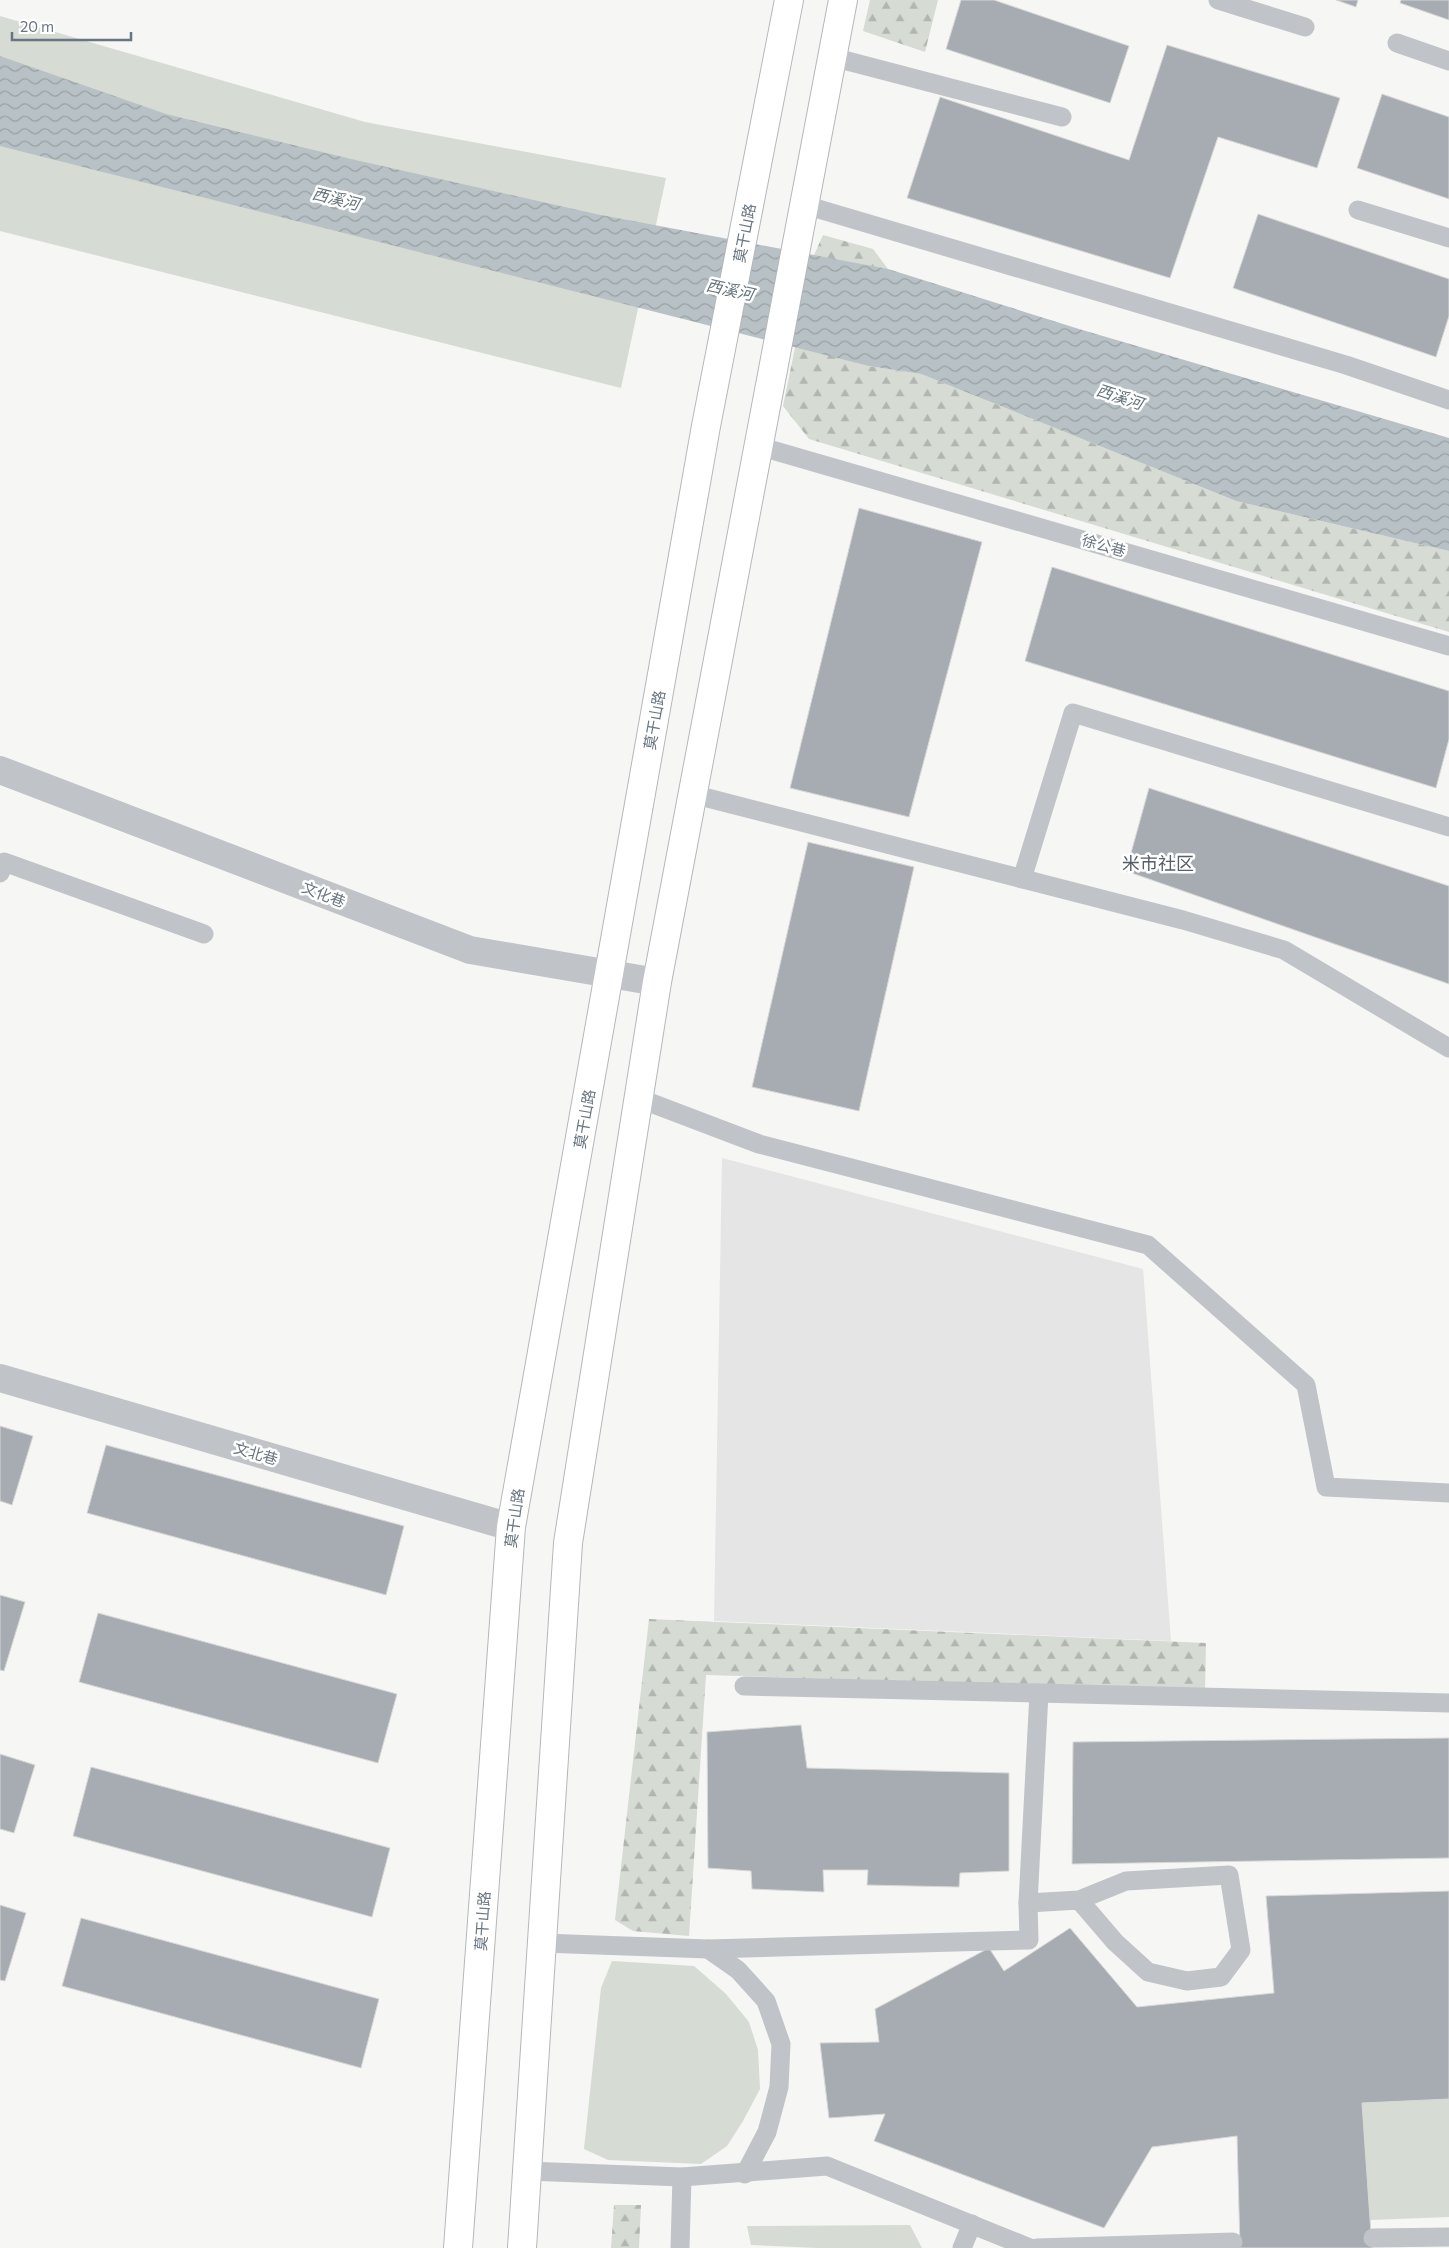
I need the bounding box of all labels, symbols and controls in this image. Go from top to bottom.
scale bar [12,10,131,42]
text: 20 m [20,17,54,35]
water label: 西溪河 [310,183,364,214]
street label: 莫干山路 [729,202,759,264]
water label: 西溪河 [705,275,758,304]
water label: 西溪河 [1094,380,1149,413]
street label: 徐公巷 [1080,530,1128,560]
street label: 莫干山路 [640,689,668,751]
district label: 米市社区 [1122,852,1194,874]
street label: 文化巷 [300,878,348,910]
street label: 莫干山路 [570,1088,598,1150]
street label: 文北巷 [232,1438,280,1468]
street label: 莫干山路 [501,1487,527,1549]
street label: 莫干山路 [471,1890,493,1952]

